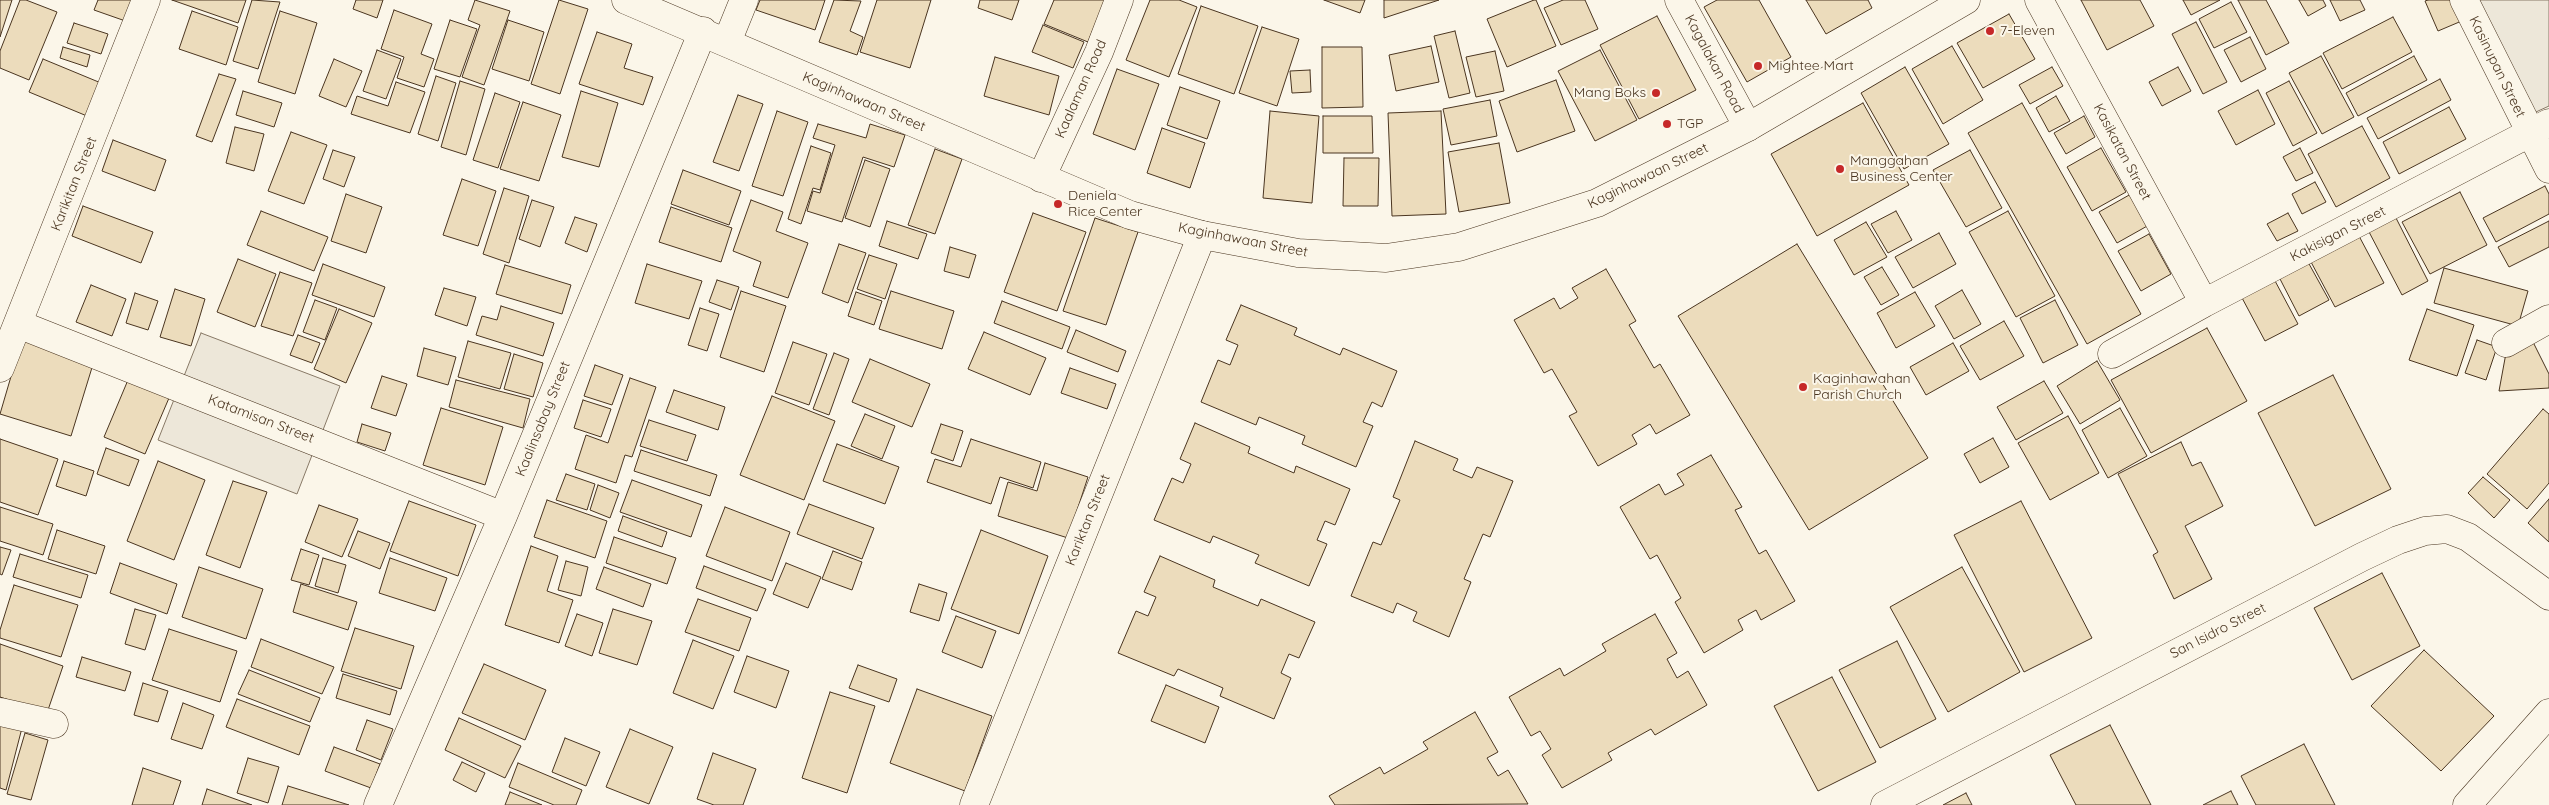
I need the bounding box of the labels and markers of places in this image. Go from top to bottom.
place label: 7-Eleven [2000,23,2055,39]
marker: 7-Eleven [1984,25,1996,37]
place label: Mightee Mart [1768,58,1854,74]
marker: Mightee Mart [1752,60,1764,72]
place label: Mang Boks [1574,85,1646,101]
marker: Mang Boks [1650,87,1662,99]
place label: TGP [1677,116,1703,132]
marker: TGP [1661,118,1673,130]
place label: Manggahan Business Center [1850,153,1953,186]
marker: Manggahan Business Center [1834,163,1846,175]
place label: Deniela Rice Center [1068,188,1142,220]
marker: Deniela Rice Center [1052,198,1064,210]
place label: Kaginhawahan Parish Church [1813,371,1911,404]
marker: Kaginhawahan Parish Church [1797,381,1809,393]

